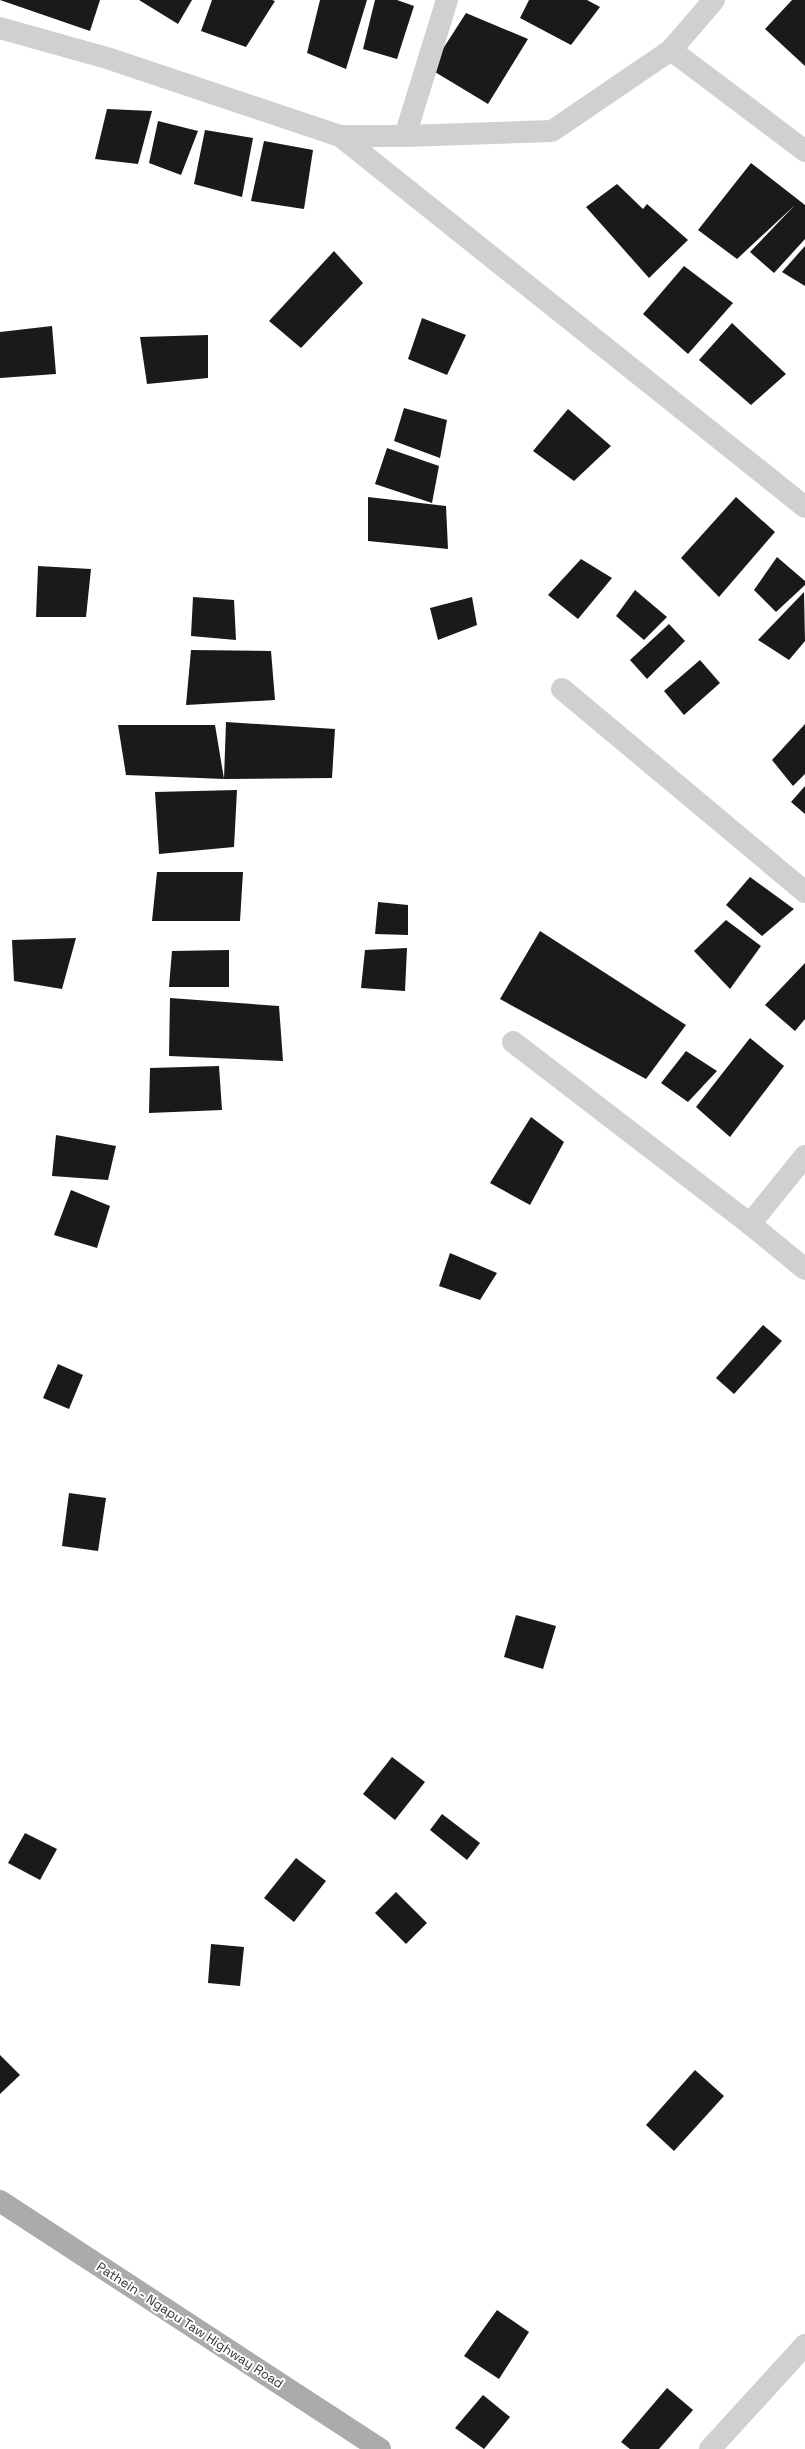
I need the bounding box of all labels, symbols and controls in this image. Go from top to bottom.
street label: Pathein - Ngapu Taw Highway Road [93,2258,287,2392]

